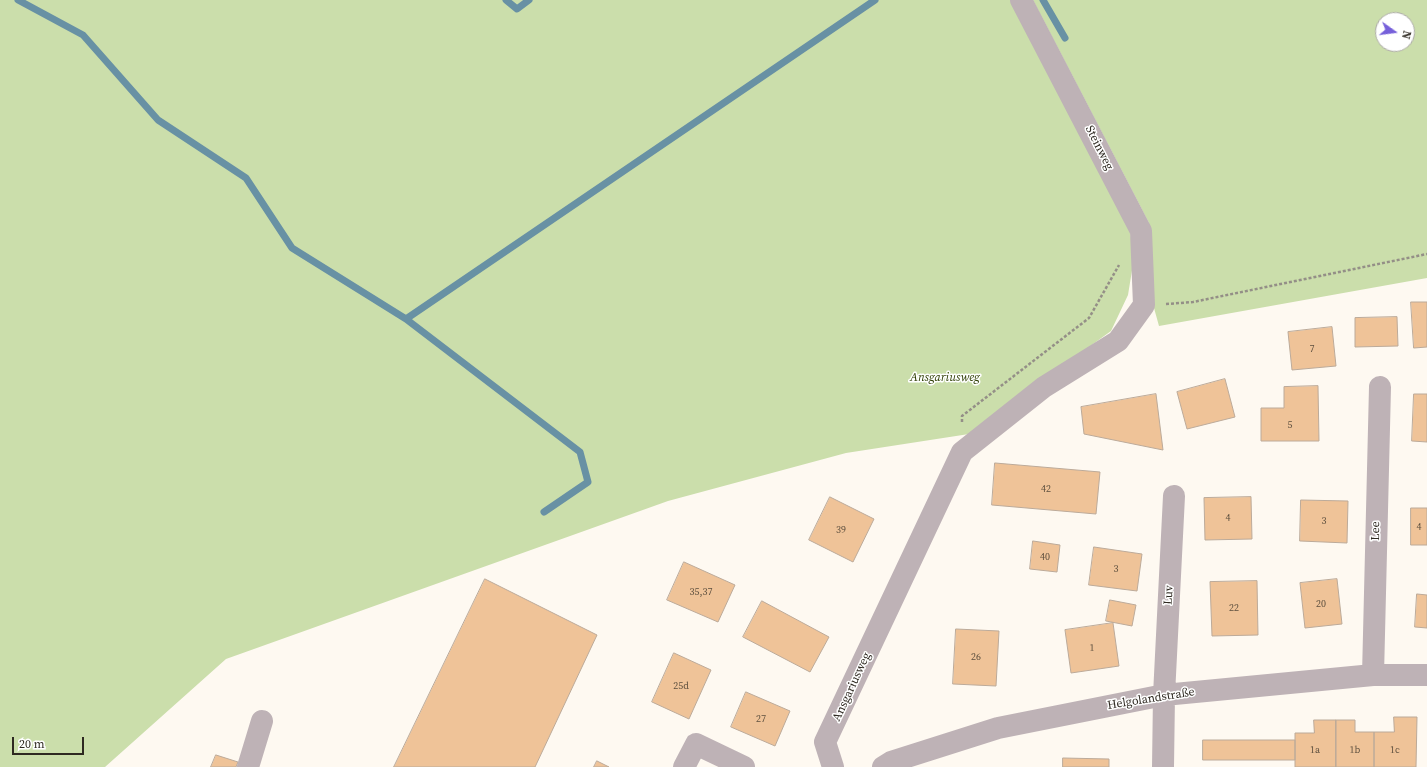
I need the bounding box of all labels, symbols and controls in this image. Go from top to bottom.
north arrow [1375,12,1415,52]
text: N [1398,29,1414,40]
street label: Steinweg [1082,123,1116,173]
house number: 7 [1310,343,1314,355]
park label: Ansgariusweg [910,371,980,385]
house number: 5 [1288,419,1292,431]
house number: 42 [1041,483,1051,495]
house number: 4 [1226,512,1230,524]
house number: 3 [1322,515,1326,527]
street label: Lee [1369,521,1383,541]
house number: 4 [1417,521,1421,533]
house number: 39 [836,524,846,536]
house number: 40 [1040,551,1050,563]
house number: 3 [1114,563,1118,575]
street label: Luv [1161,585,1177,605]
house number: 35,37 [690,586,712,598]
house number: 20 [1316,598,1326,610]
house number: 22 [1229,602,1239,614]
house number: 1 [1090,642,1094,654]
street label: Ansgariusweg [830,650,874,724]
house number: 26 [971,651,981,663]
house number: 25d [673,680,689,692]
street label: Helgolandstraße [1106,685,1196,713]
house number: 27 [756,713,766,725]
scale bar [14,729,86,755]
text: 20 m [19,736,45,752]
house number: 1a [1310,744,1320,756]
house number: 1b [1350,744,1360,756]
house number: 1c [1390,744,1400,756]

